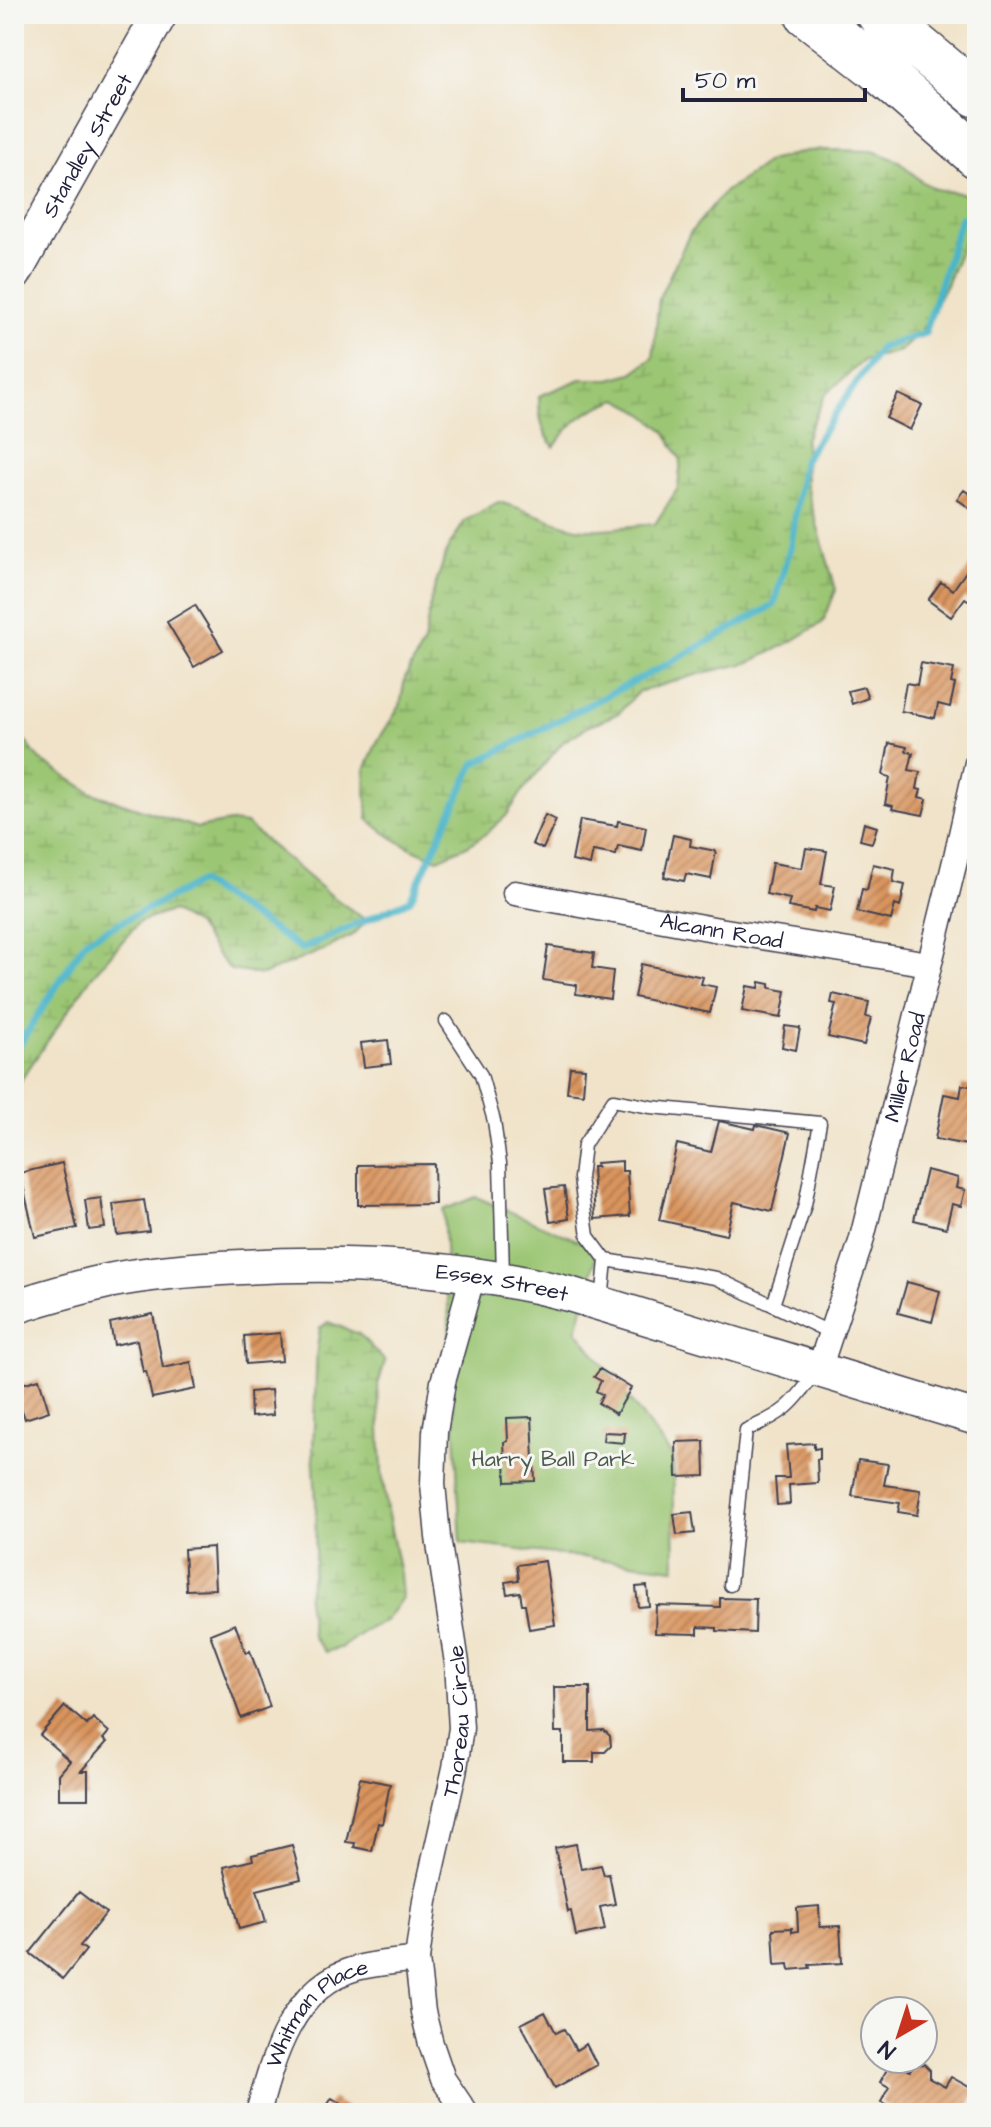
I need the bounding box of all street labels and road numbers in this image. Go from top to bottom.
street label: Standley Street [35,68,141,223]
street label: Alcann Road [658,906,785,957]
street label: Miller Road [877,1009,934,1125]
street label: Essex Street [434,1256,572,1310]
street label: Thoreau Circle [435,1643,478,1801]
street label: Whitman Place [259,1952,371,2072]

